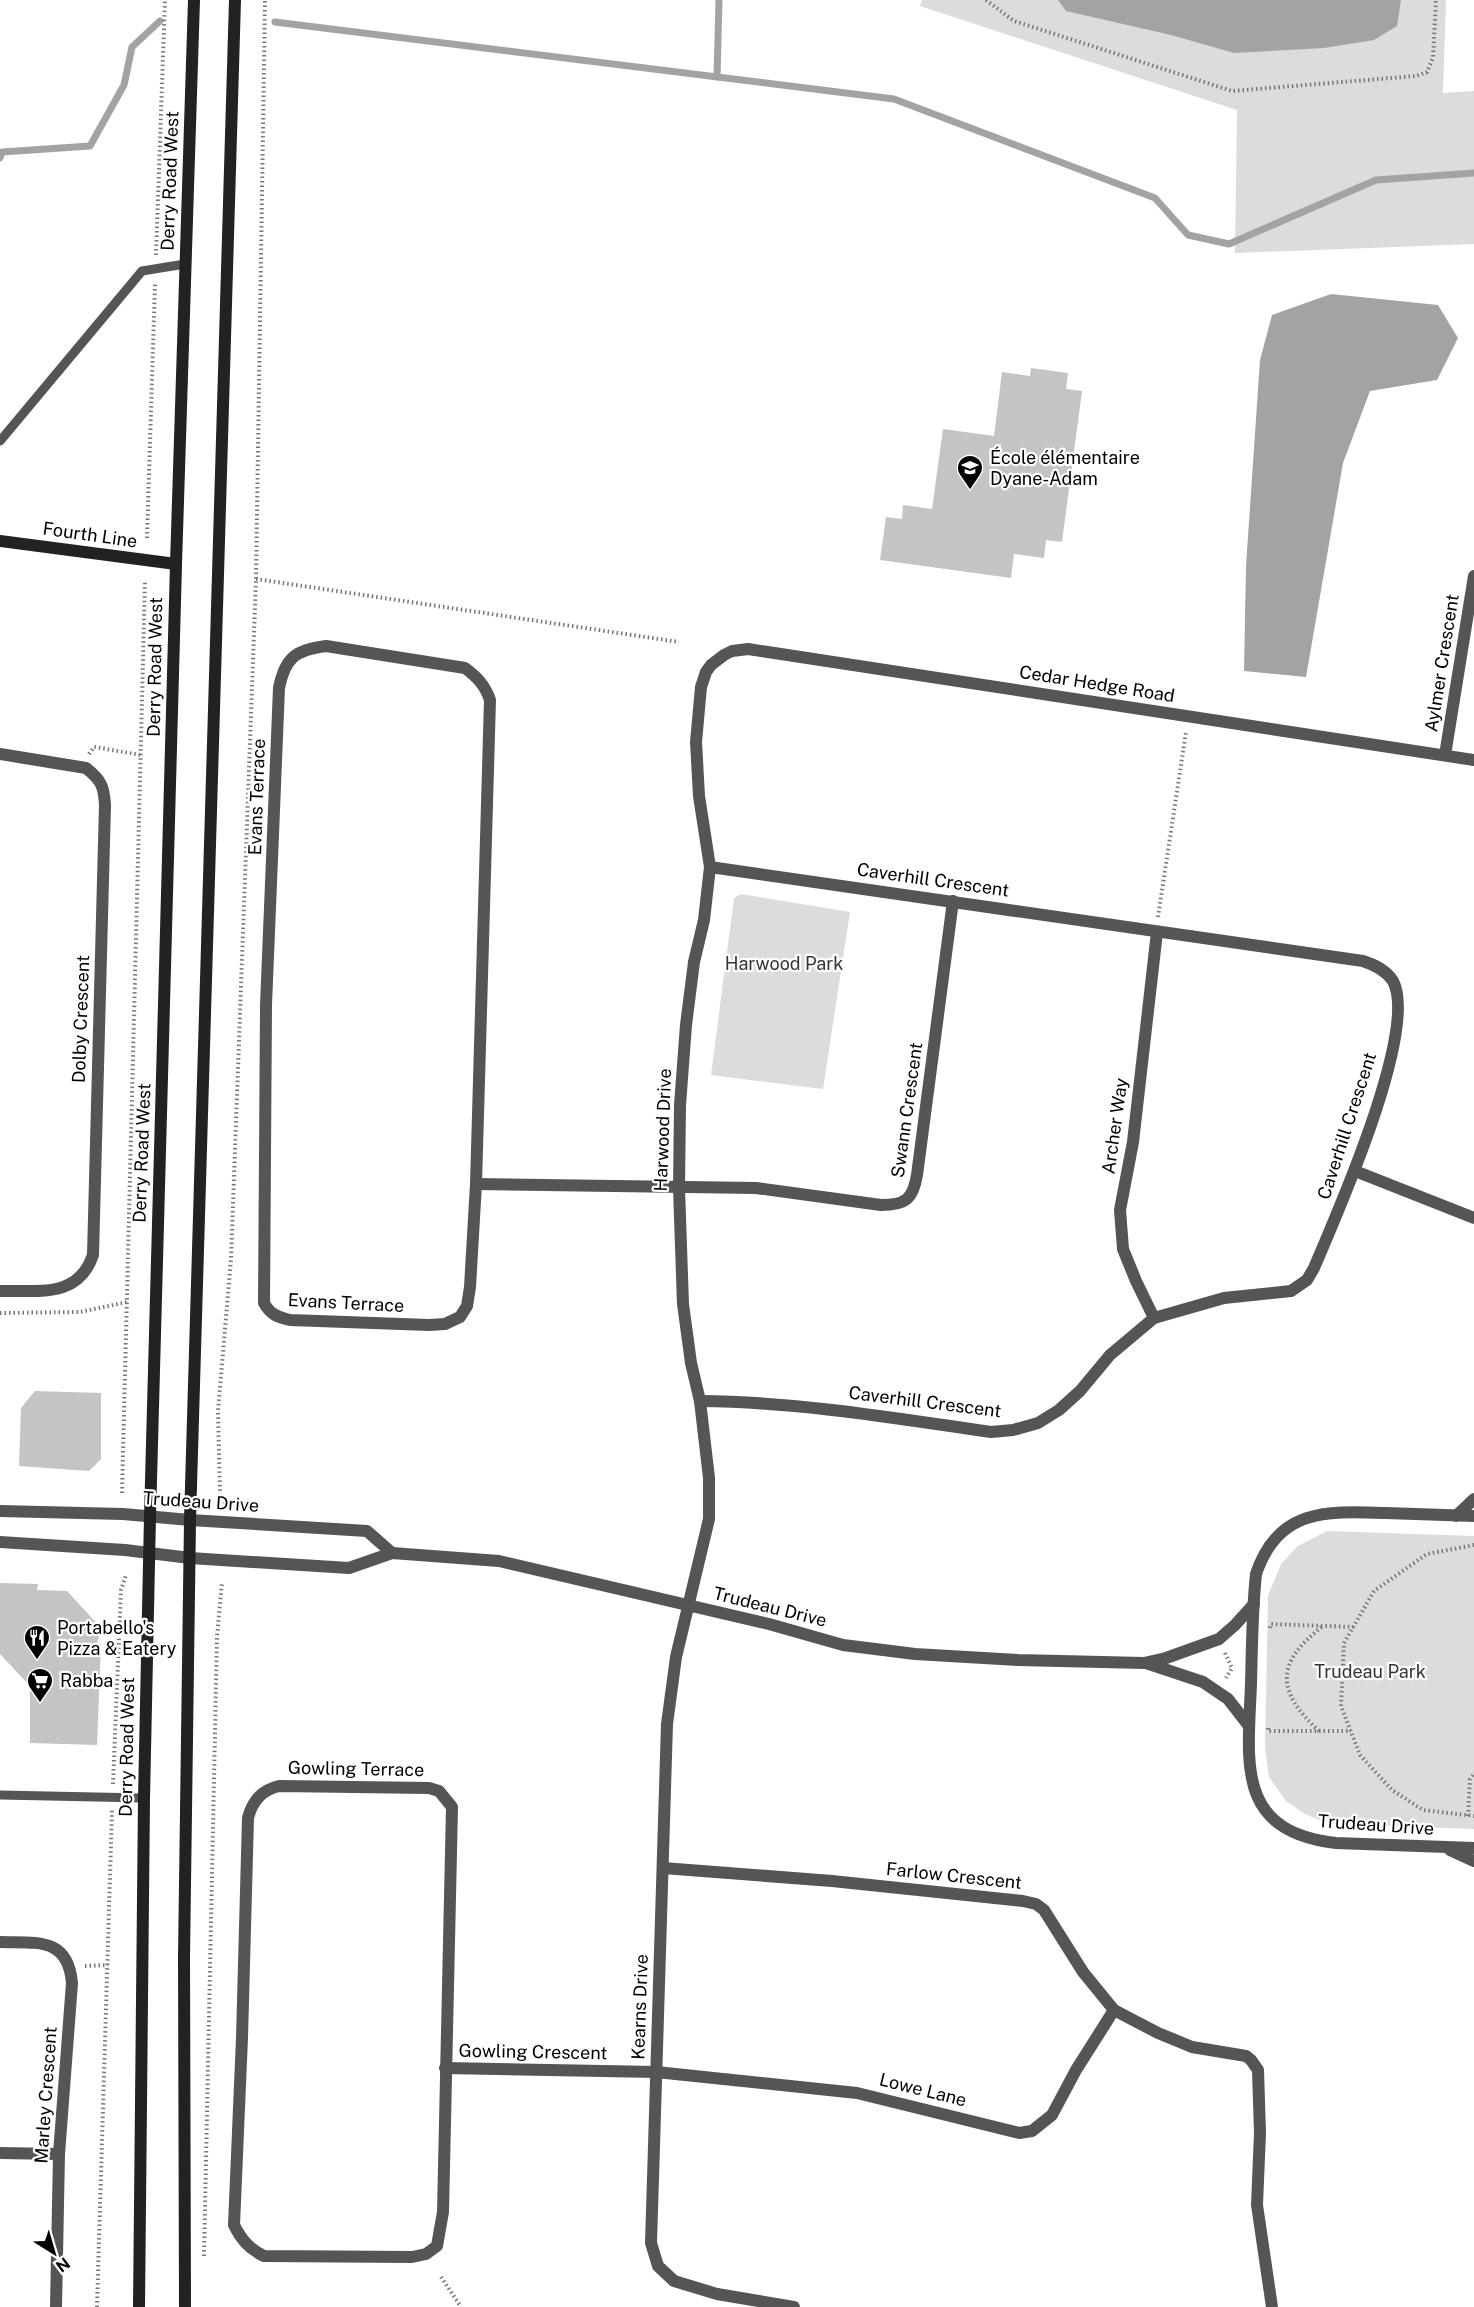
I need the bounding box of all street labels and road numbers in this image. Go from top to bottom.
street label: Derry Road West [157,111,182,251]
street label: Fourth Line [41,517,139,552]
street label: Aylmer Crescent [1420,592,1463,733]
street label: Derry Road West [143,597,166,737]
street label: Cedar Hedge Road [1018,661,1176,706]
street label: Evans Terrace [244,738,269,856]
street label: Caverhill Crescent [856,858,1011,901]
street label: Dolby Crescent [68,955,93,1083]
street label: Swann Crescent [887,1041,926,1179]
street label: Caverhill Crescent [1313,1050,1380,1202]
street label: Harwood Drive [650,1068,675,1192]
street label: Archer Way [1097,1076,1132,1175]
street label: Derry Road West [129,1083,154,1223]
street label: Evans Terrace [287,1289,405,1316]
street label: Caverhill Crescent [848,1382,1003,1421]
street label: Trudeau Drive [142,1487,260,1516]
street label: Trudeau Drive [711,1582,829,1631]
street label: Derry Road West [115,1677,138,1817]
street label: Gowling Terrace [288,1757,424,1780]
street label: Trudeau Drive [1317,1810,1435,1839]
street label: Farlow Crescent [885,1858,1023,1893]
street label: Kearns Drive [627,1954,652,2060]
street label: Marley Crescent [30,2026,61,2164]
street label: Gowling Crescent [459,2040,608,2063]
street label: Lowe Lane [877,2069,969,2110]

